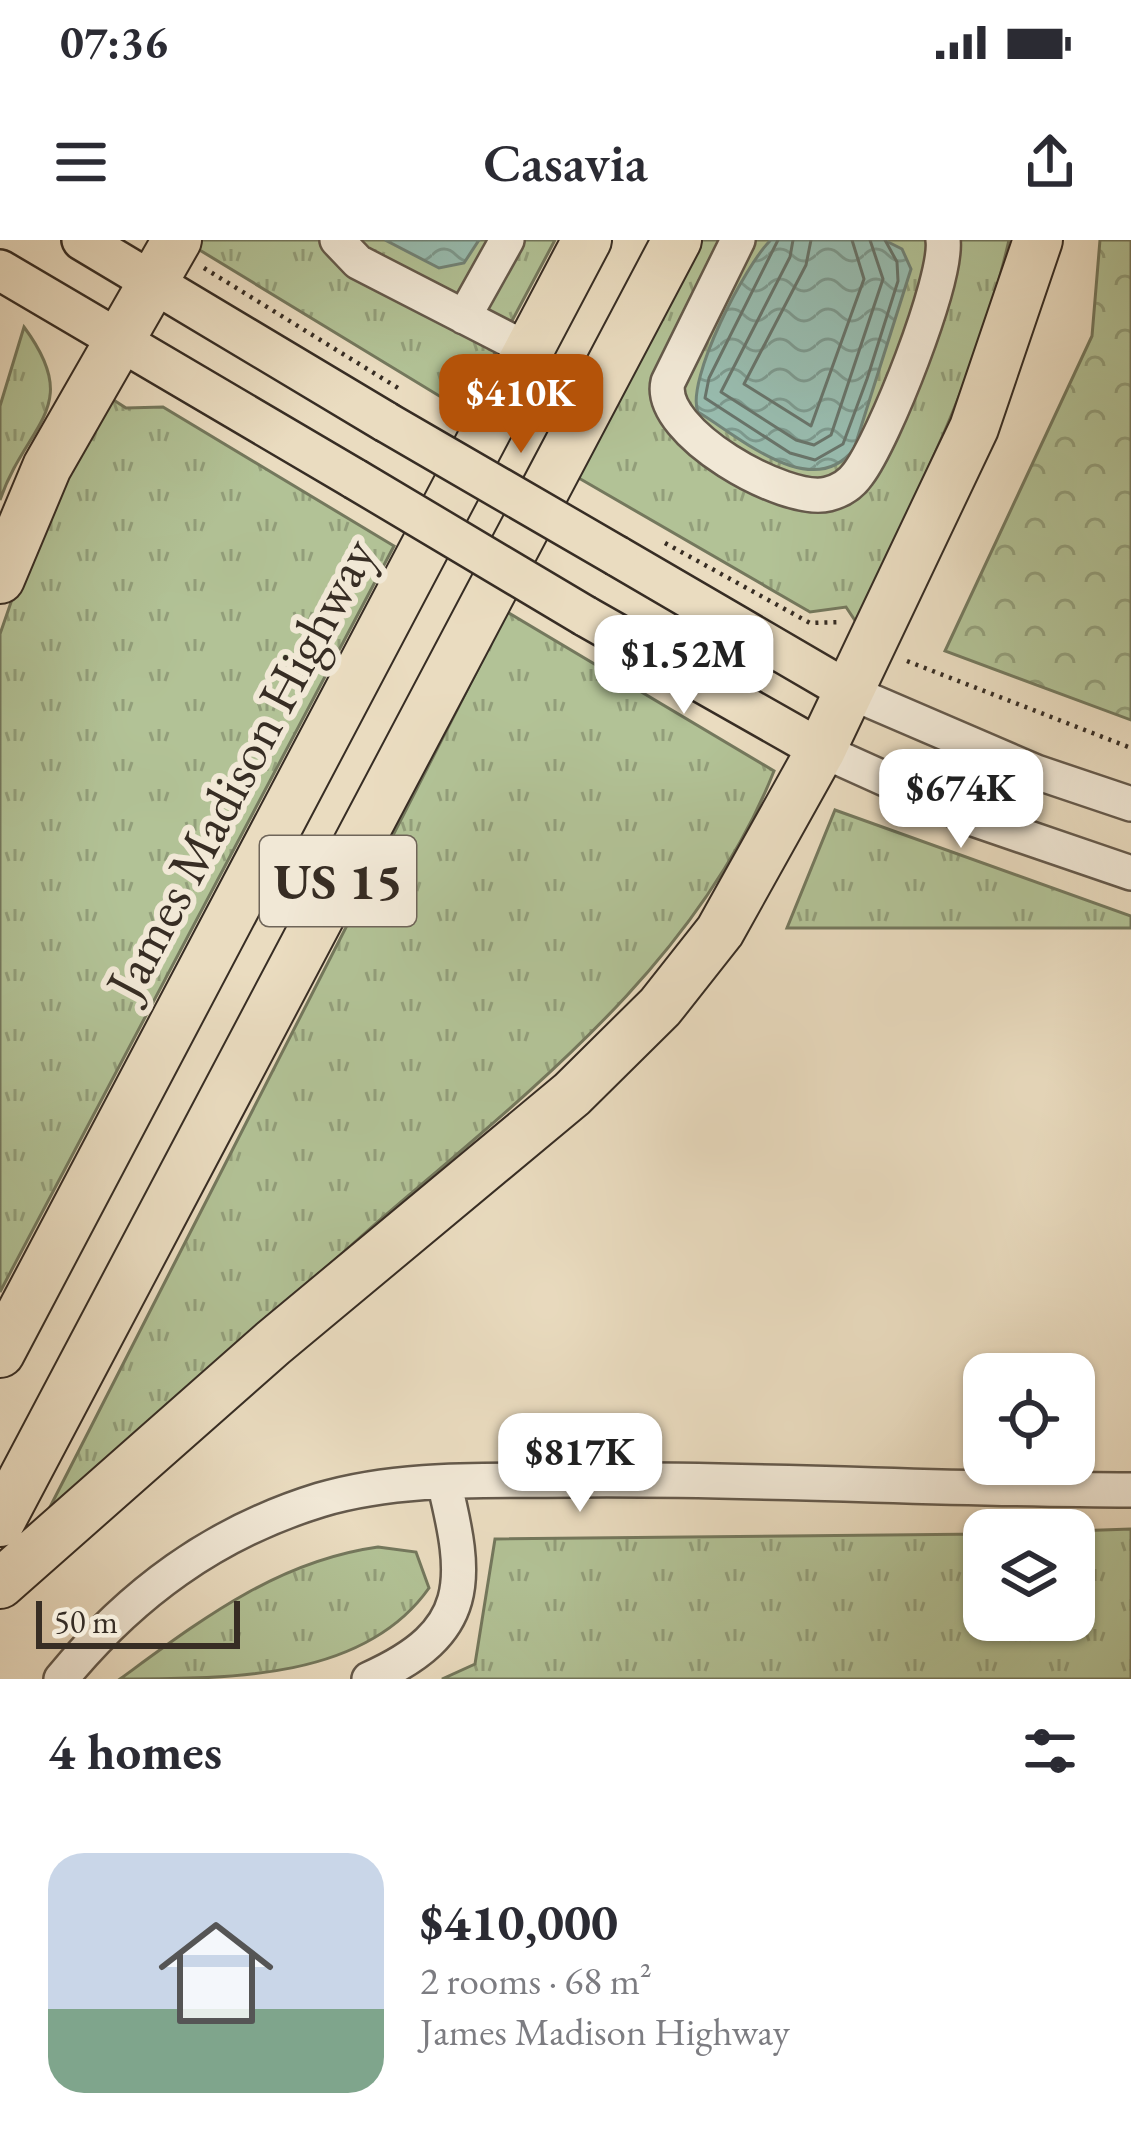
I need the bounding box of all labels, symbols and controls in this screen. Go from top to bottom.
text: 07:36 [60,13,168,71]
text: Casavia [483,127,648,197]
icon: menu [48,129,114,195]
icon: share [1017,129,1083,195]
pin: $410K [437,354,605,456]
text: $410K [466,367,576,418]
street label: James Madison Highway [87,525,391,1014]
pin: $1.52M [586,615,782,717]
text: $1.52M [621,628,747,679]
pin: $674K [877,749,1045,851]
text: $674K [906,762,1016,813]
road number: US 15 [260,836,416,926]
map controls [963,1353,1095,1641]
button: locate [963,1353,1095,1485]
pin: $817K [496,1413,664,1515]
text: $817K [525,1426,635,1477]
button: layers [963,1509,1095,1641]
scale bar [36,1595,240,1648]
text: 50 m [54,1600,118,1643]
text: 4 homes [48,1718,222,1784]
icon: filters [1017,1718,1083,1784]
text: $410,000 [420,1889,618,1955]
icon: home [144,1901,288,2045]
text: 2 rooms · 68 m² [420,1955,652,2006]
text: James Madison Highway [420,2006,790,2057]

